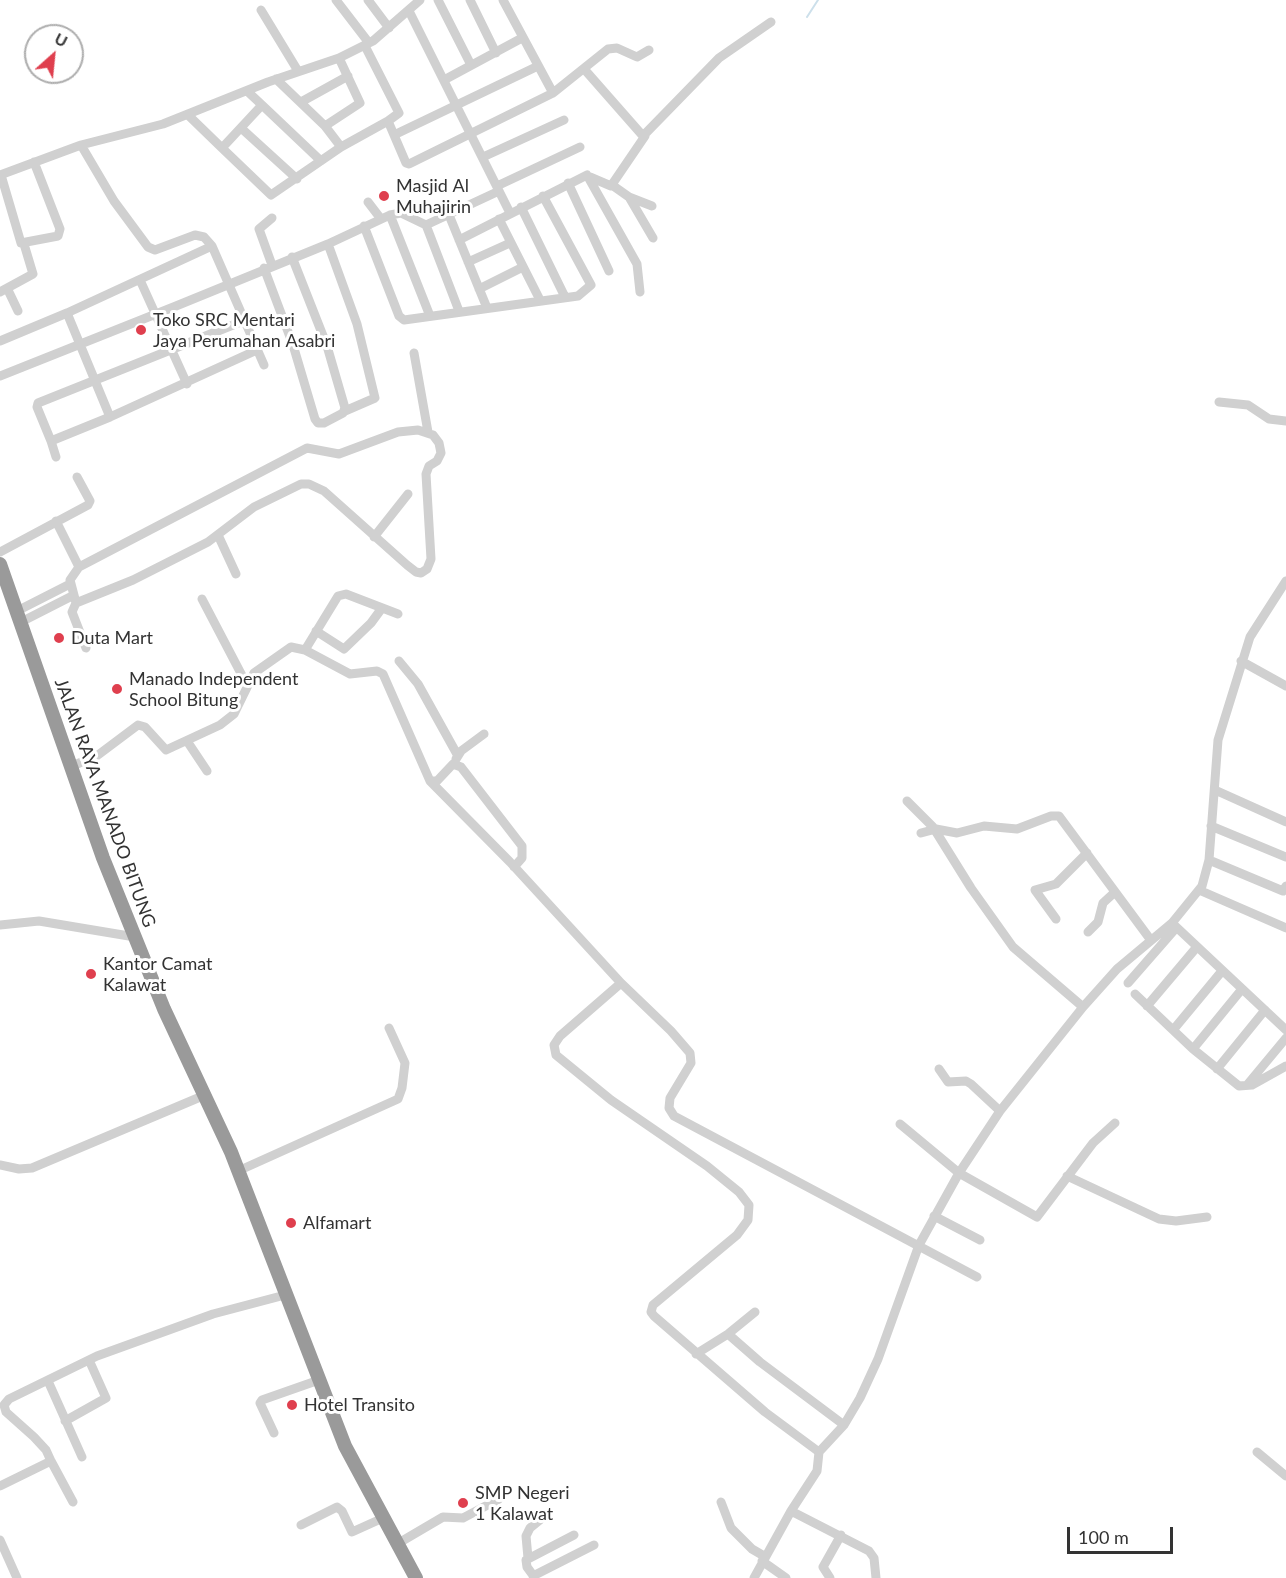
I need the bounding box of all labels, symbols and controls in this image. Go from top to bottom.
north arrow [24,24,84,84]
text: U [52,28,71,50]
place label: Masjid Al Muhajirin [396,175,471,218]
marker: Masjid Al Muhajirin [377,189,391,203]
place label: Toko SRC Mentari Jaya Perumahan Asabri [153,309,335,352]
marker: Toko SRC Mentari Jaya Perumahan Asabri [134,323,148,337]
place label: Duta Mart [71,627,153,649]
marker: Duta Mart [52,631,66,645]
place label: Manado Independent School Bitung [129,668,298,710]
street label: JALAN RAYA MANADO BITUNG [50,676,160,930]
marker: Manado Independent School Bitung [110,682,124,696]
place label: Kantor Camat Kalawat [103,953,213,996]
marker: Kantor Camat Kalawat [84,967,98,981]
place label: Alfamart [303,1212,371,1234]
marker: Alfamart [284,1216,298,1230]
place label: Hotel Transito [304,1394,415,1416]
marker: Hotel Transito [285,1398,299,1412]
place label: SMP Negeri 1 Kalawat [475,1482,569,1524]
marker: SMP Negeri 1 Kalawat [456,1496,470,1510]
scale bar [1070,1515,1176,1553]
text: 100 m [1078,1526,1129,1548]

